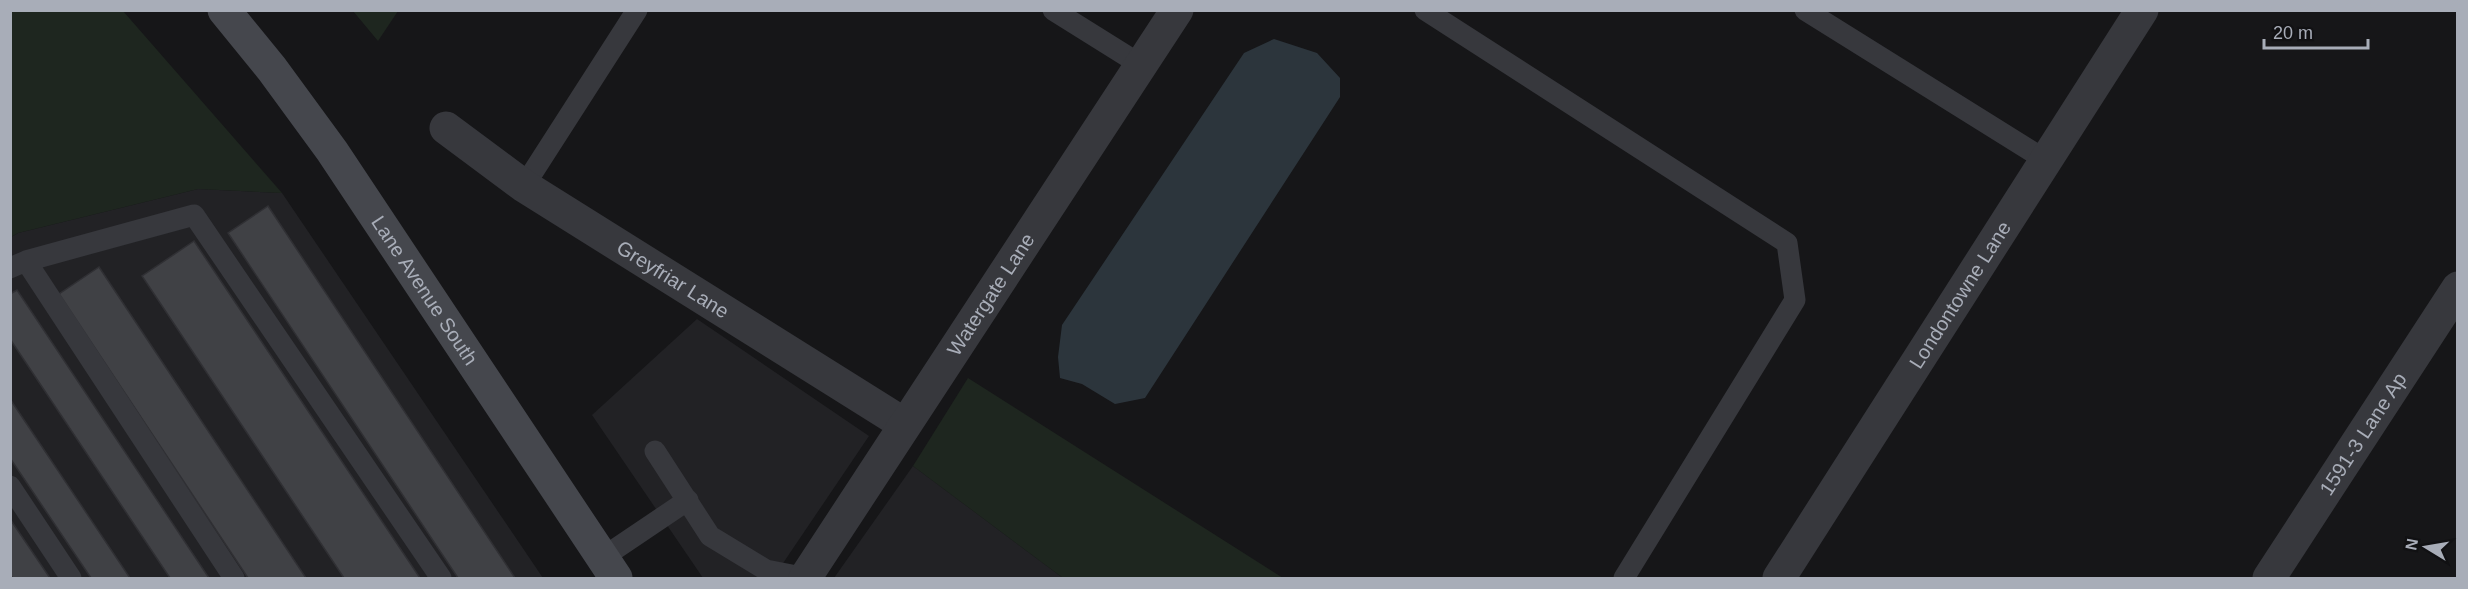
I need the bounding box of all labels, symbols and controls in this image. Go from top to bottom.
scale bar [2264,12,2368,50]
text: 20 m [2273,23,2313,43]
street label: Lane Avenue South [367,212,482,369]
street label: Londontowne Lane [1905,217,2015,373]
street label: Watergate Lane [943,229,1039,360]
street label: Greyfriar Lane [613,236,733,323]
street label: 1591-3 Lane Ap [2315,369,2411,499]
north arrow [2396,517,2456,577]
text: N [2402,537,2421,552]

